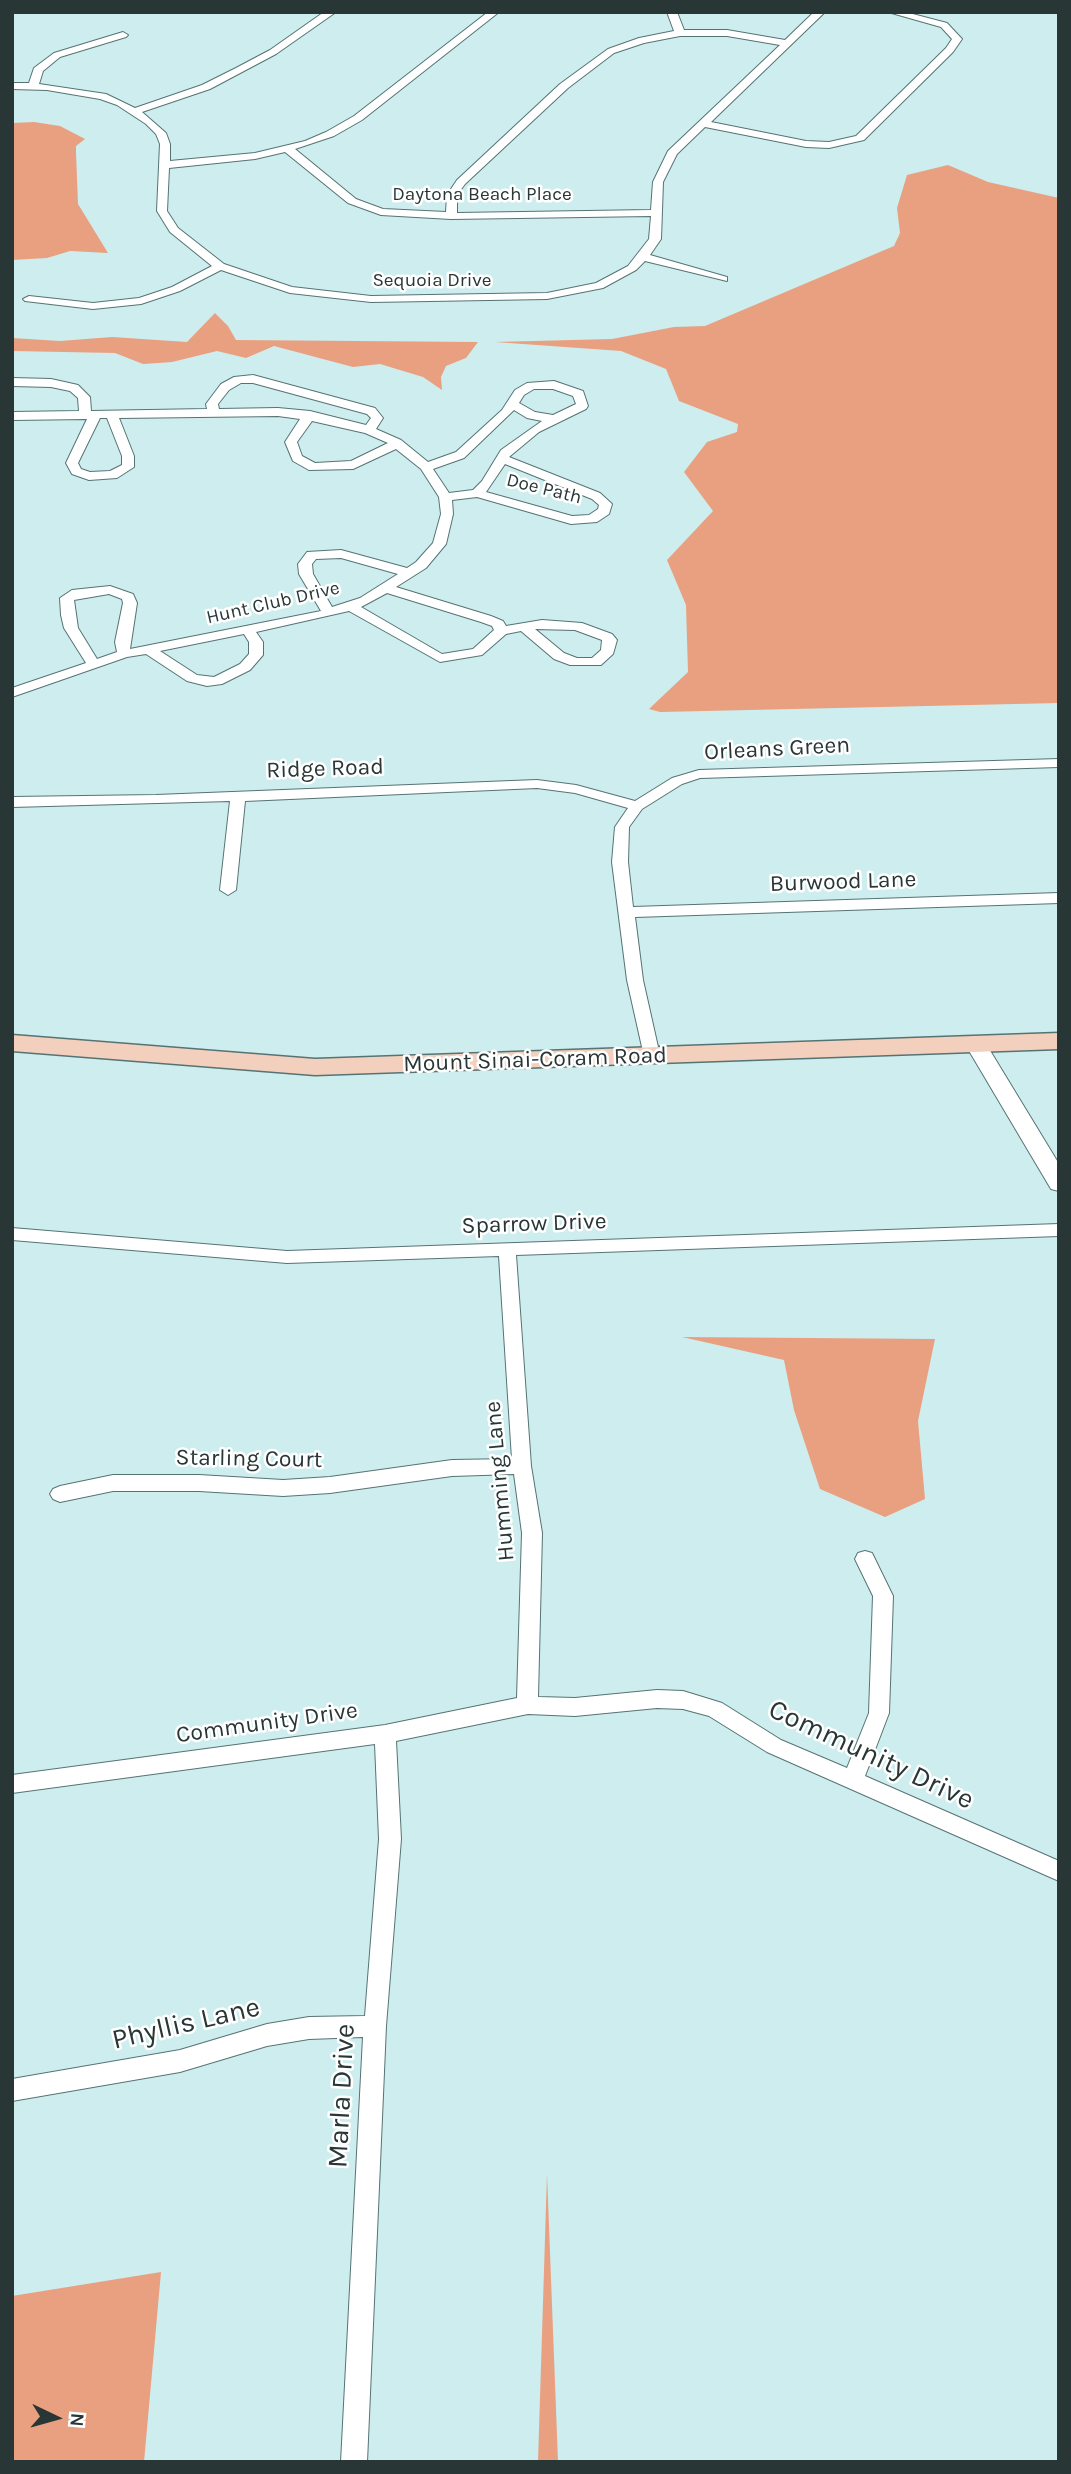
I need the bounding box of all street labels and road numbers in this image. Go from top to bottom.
street label: Daytona Beach Place [392,184,572,206]
street label: Sequoia Drive [372,270,492,292]
street label: Doe Path [504,469,584,509]
street label: Hunt Club Drive [204,577,342,629]
street label: Orleans Green [703,731,851,767]
street label: Ridge Road [266,753,384,785]
street label: Burwood Lane [769,866,917,898]
street label: Mount Sinai-Coram Road [403,1042,667,1078]
street label: Sparrow Drive [461,1208,607,1240]
street label: Humming Lane [479,1400,521,1562]
street label: Starling Court [175,1444,323,1474]
street label: Community Drive [763,1693,979,1817]
street label: Community Drive [175,1697,359,1749]
street label: Phyllis Lane [109,1991,263,2057]
street label: Marla Drive [321,2023,363,2169]

